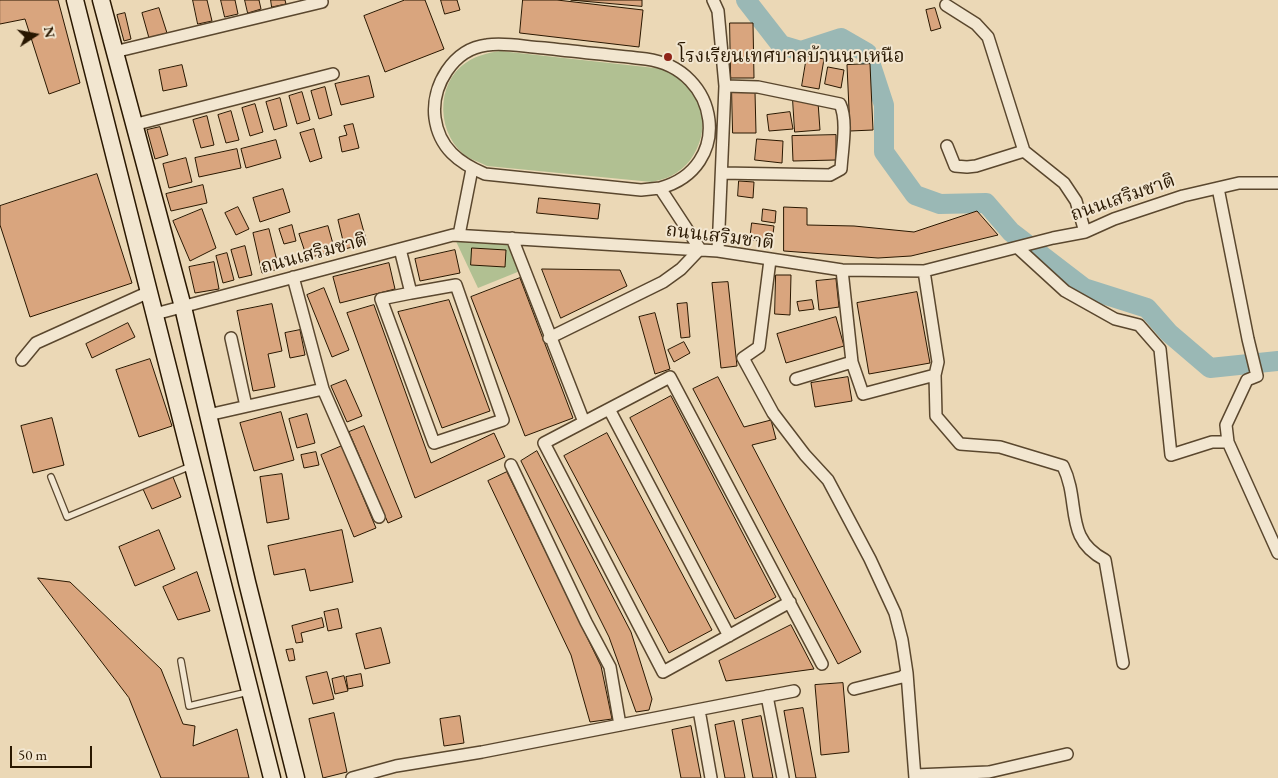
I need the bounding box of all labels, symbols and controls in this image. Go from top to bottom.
north arrow [10,10,60,60]
text: N [40,25,60,39]
place label: โรงเรียนเทศบาลบ้านนาเหนือ [678,46,905,68]
marker: โรงเรียนเทศบาลบ้านนาเหนือ [662,51,674,63]
street label: ถนนเสริมชาติ [1068,169,1178,227]
street label: ถนนเสริมชาติ [664,219,776,255]
street label: ถนนเสริมชาติ [258,229,370,279]
scale bar [12,736,95,768]
text: 50 m [18,745,47,764]

